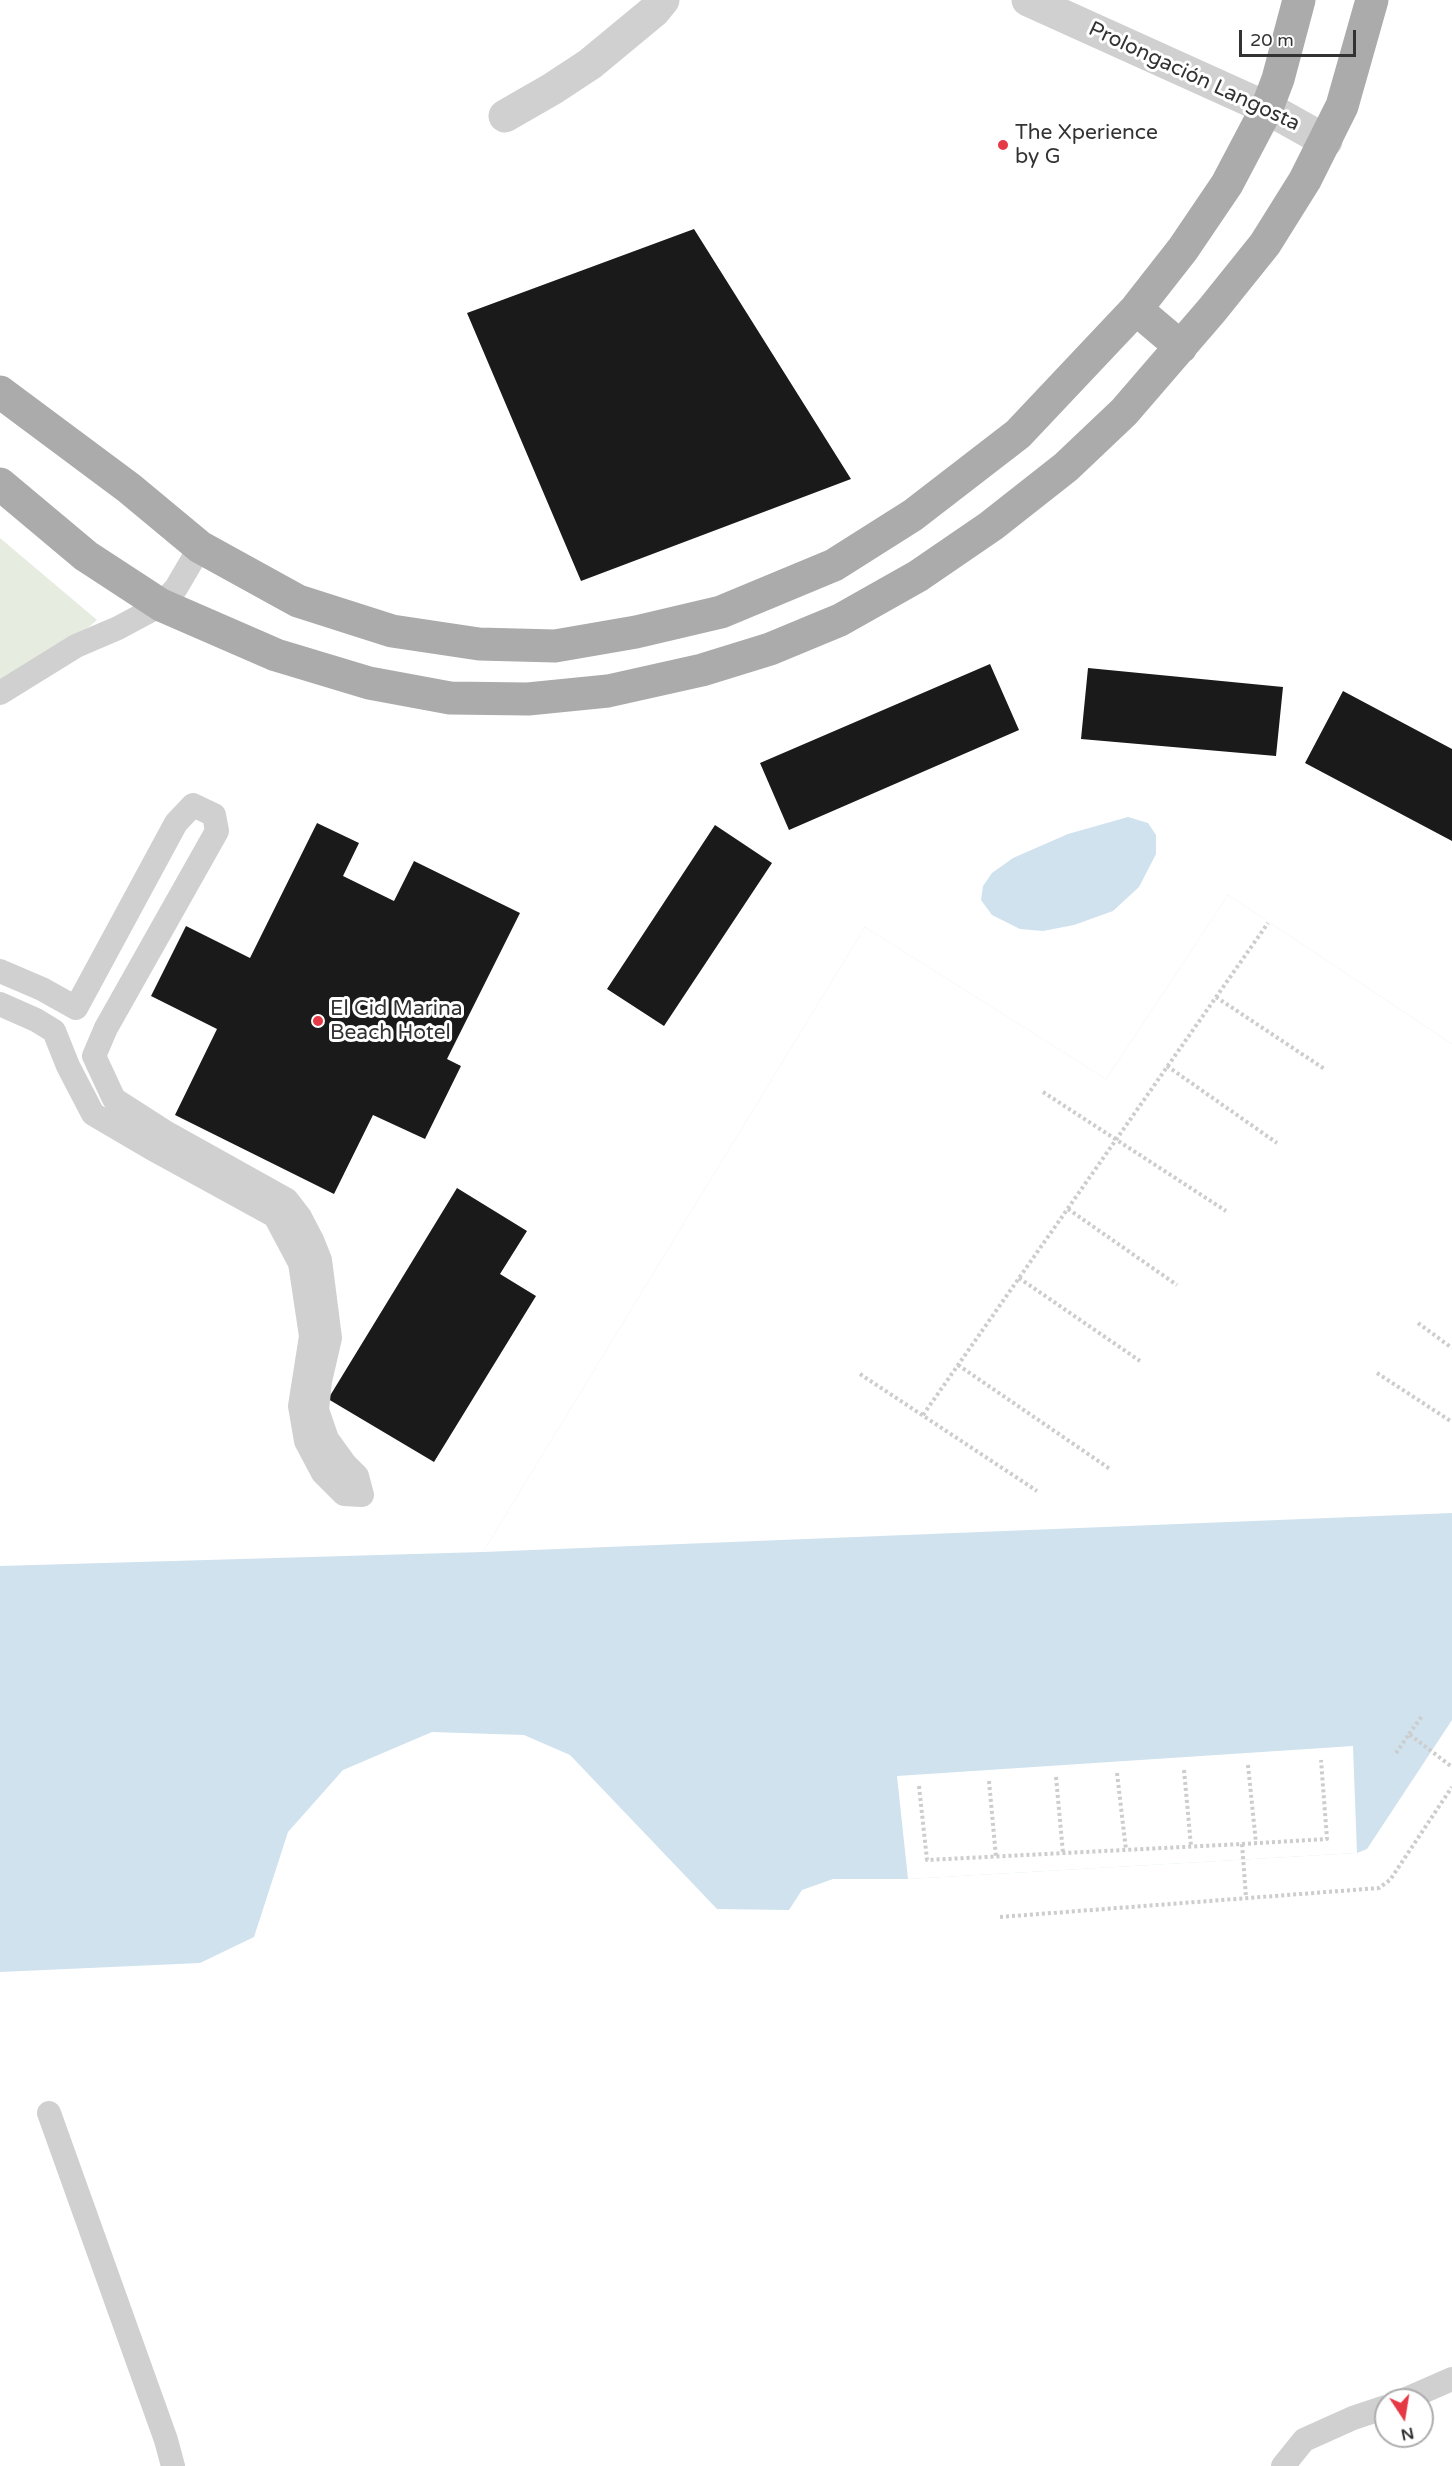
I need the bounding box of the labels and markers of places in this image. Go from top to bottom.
place label: The Xperience by G [1015,120,1158,170]
marker: The Xperience by G [996,138,1010,152]
place label: El Cid Marina Beach Hotel [330,996,463,1046]
marker: El Cid Marina Beach Hotel [311,1014,325,1028]

